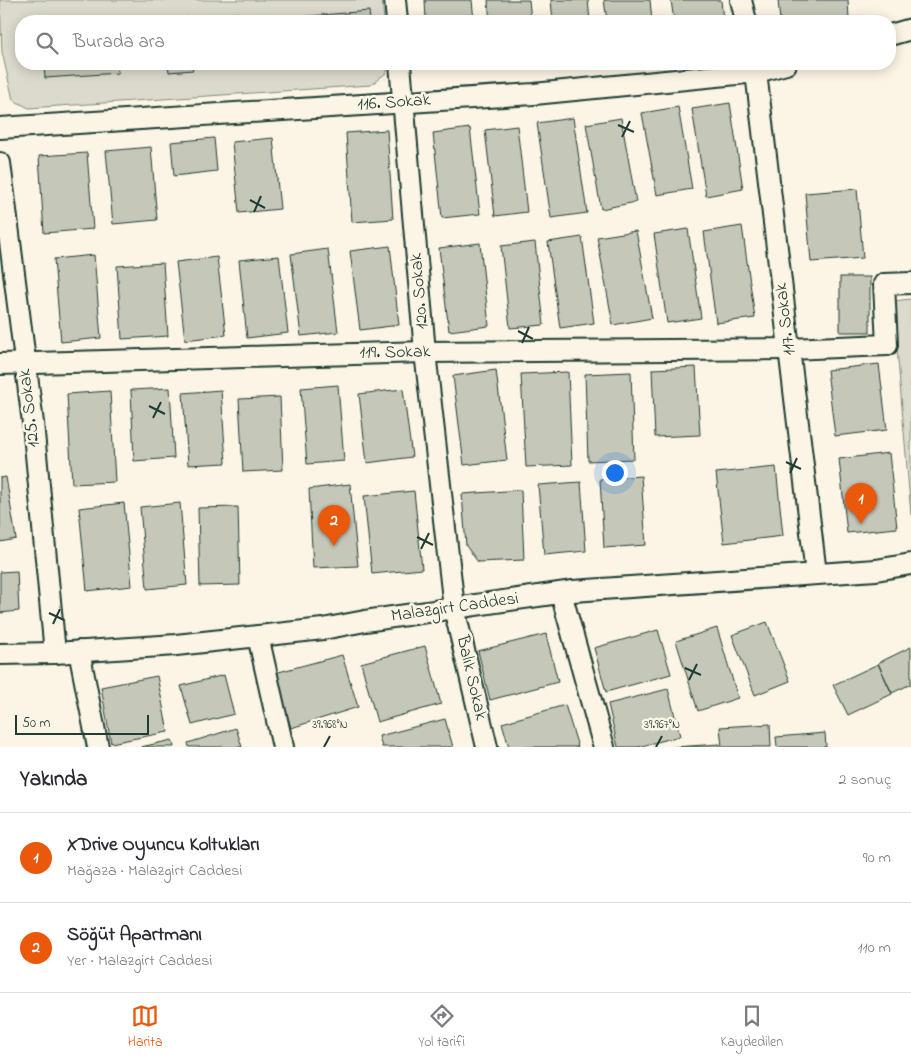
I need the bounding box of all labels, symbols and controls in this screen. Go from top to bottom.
search box [15,15,896,70]
icon: search [33,29,61,57]
text: Burada ara [73,29,165,56]
street label: 116. Sokak [356,87,432,119]
street label: 120. Sokak [404,252,436,330]
street label: 117. Sokak [769,281,803,357]
street label: 119. Sokak [359,339,431,367]
street label: 125. Sokak [12,367,48,449]
your location [602,460,628,486]
pin: 1 [845,483,877,524]
pin: 2 [318,505,350,546]
street label: Malazgirt Caddesi [389,586,521,631]
street label: Balık Sokak [448,632,493,723]
scale bar [15,712,149,735]
text: 50 m [22,713,50,734]
text: 39.968°N [312,716,348,734]
text: 39.967°N [644,716,680,734]
text: Yakında [20,765,87,795]
text: 2 sonuç [838,768,891,792]
text: XDrive Oyuncu Koltukları [67,832,260,859]
text: 1 [33,846,39,870]
text: 90 m [863,846,891,870]
text: Mağaza · Malazgirt Caddesi [67,859,242,883]
text: Söğüt Apartmanı [67,922,202,949]
text: 2 [32,936,40,960]
text: 110 m [857,936,891,960]
text: Yer · Malazgirt Caddesi [67,949,212,973]
tab: Harita [128,1002,163,1053]
tab: Yol tarifi [418,1002,465,1053]
tab: Kaydedilen [721,1002,783,1053]

